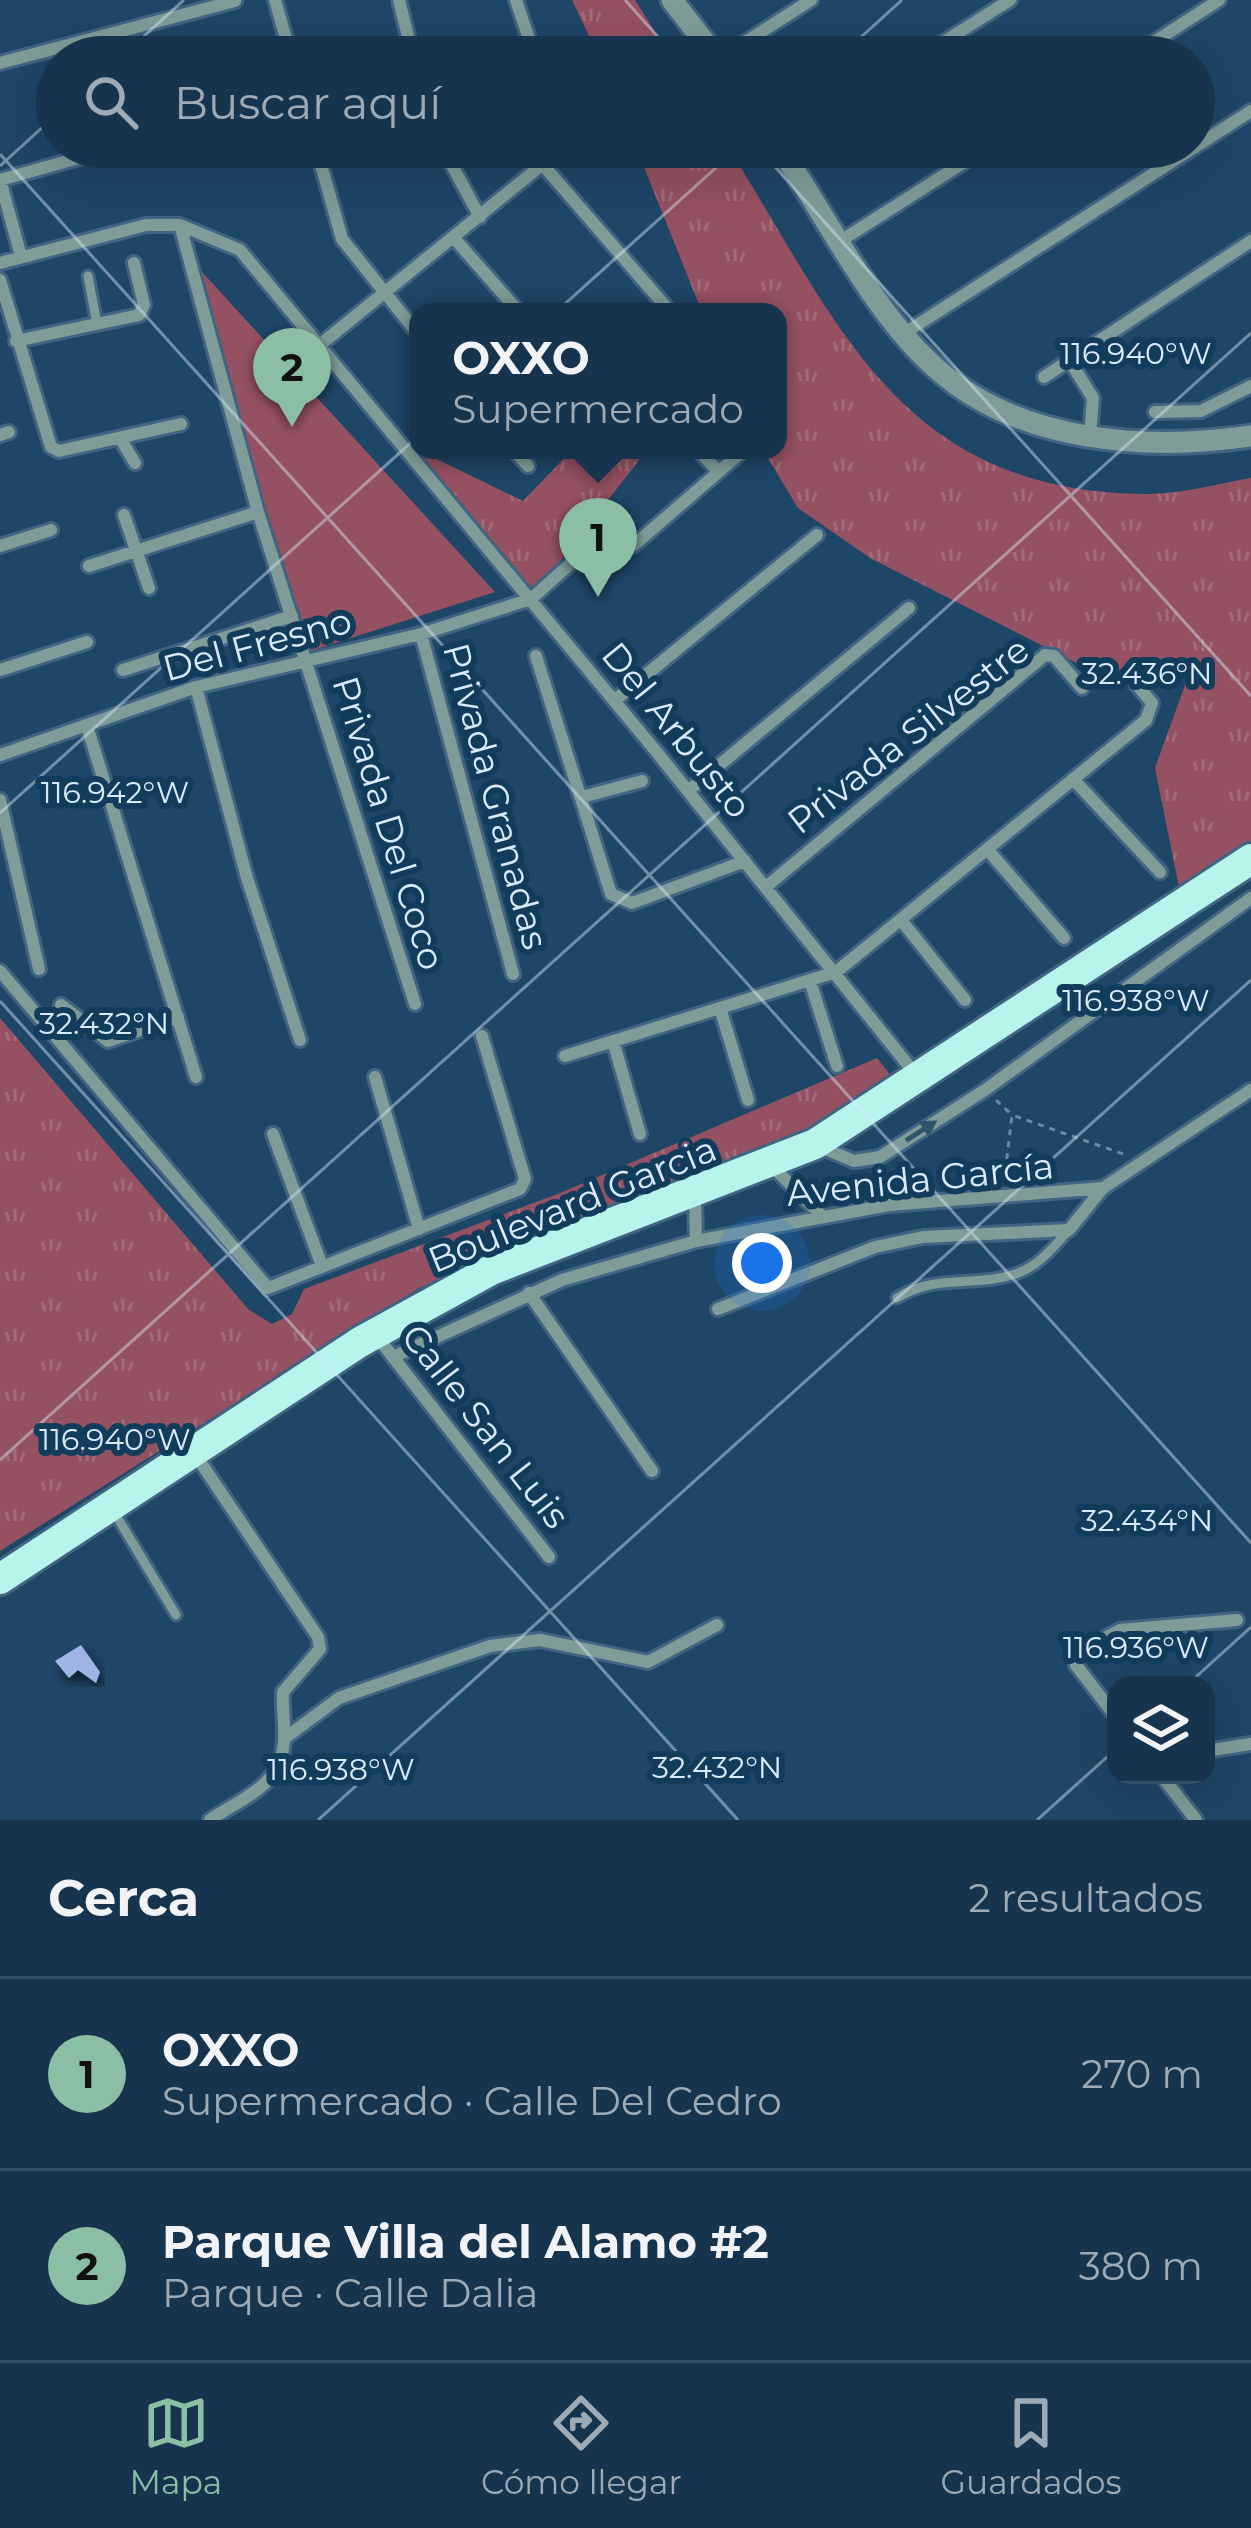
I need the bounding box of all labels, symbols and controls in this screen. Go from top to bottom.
search box [36,36,1215,168]
icon: search [78,69,144,135]
text: Buscar aquí [174,75,441,130]
popup [409,303,787,459]
pin: 2 [253,328,331,427]
text: OXXO [452,330,590,385]
text: 116.940°W [1060,335,1212,372]
text: Supermercado [452,385,744,433]
pin: 1 [559,498,637,597]
street label: Del Fresno [158,598,356,690]
street label: Privada Silvestre [779,627,1037,843]
street label: Del Arbusto [593,633,761,827]
street label: Privada Granadas [434,638,558,954]
text: 32.436°N [1082,655,1213,692]
street label: Privada Del Coco [323,671,455,975]
text: 116.942°W [41,774,189,811]
text: 116.938°W [1062,982,1210,1019]
text: 32.432°N [39,1005,169,1042]
one-way arrow [904,1121,937,1143]
street label: Boulevard Garcia [422,1126,722,1282]
street label: Avenida García [784,1143,1056,1215]
your location [732,1233,792,1293]
street label: Calle San Luis [393,1315,579,1537]
text: 116.940°W [39,1421,191,1458]
text: 32.434°N [1081,1502,1213,1539]
text: 116.936°W [1063,1629,1209,1666]
map controls [1107,1676,1215,1784]
button: layers [1107,1676,1215,1784]
text: 32.432°N [652,1749,782,1786]
text: 116.938°W [267,1751,415,1788]
text: Cerca [48,1867,199,1929]
text: 2 resultados [969,1874,1203,1922]
text: OXXO [162,2022,300,2077]
text: 1 [79,2050,95,2098]
text: 270 m [1081,2050,1203,2098]
text: Supermercado · Calle Del Cedro [162,2077,782,2125]
text: Parque Villa del Alamo #2 [162,2214,769,2269]
text: 2 [75,2242,99,2290]
text: 380 m [1079,2242,1203,2290]
text: Parque · Calle Dalia [162,2269,538,2317]
tab: Mapa [129,2390,222,2502]
tab: Cómo llegar [481,2390,682,2502]
tab: Guardados [941,2390,1122,2502]

